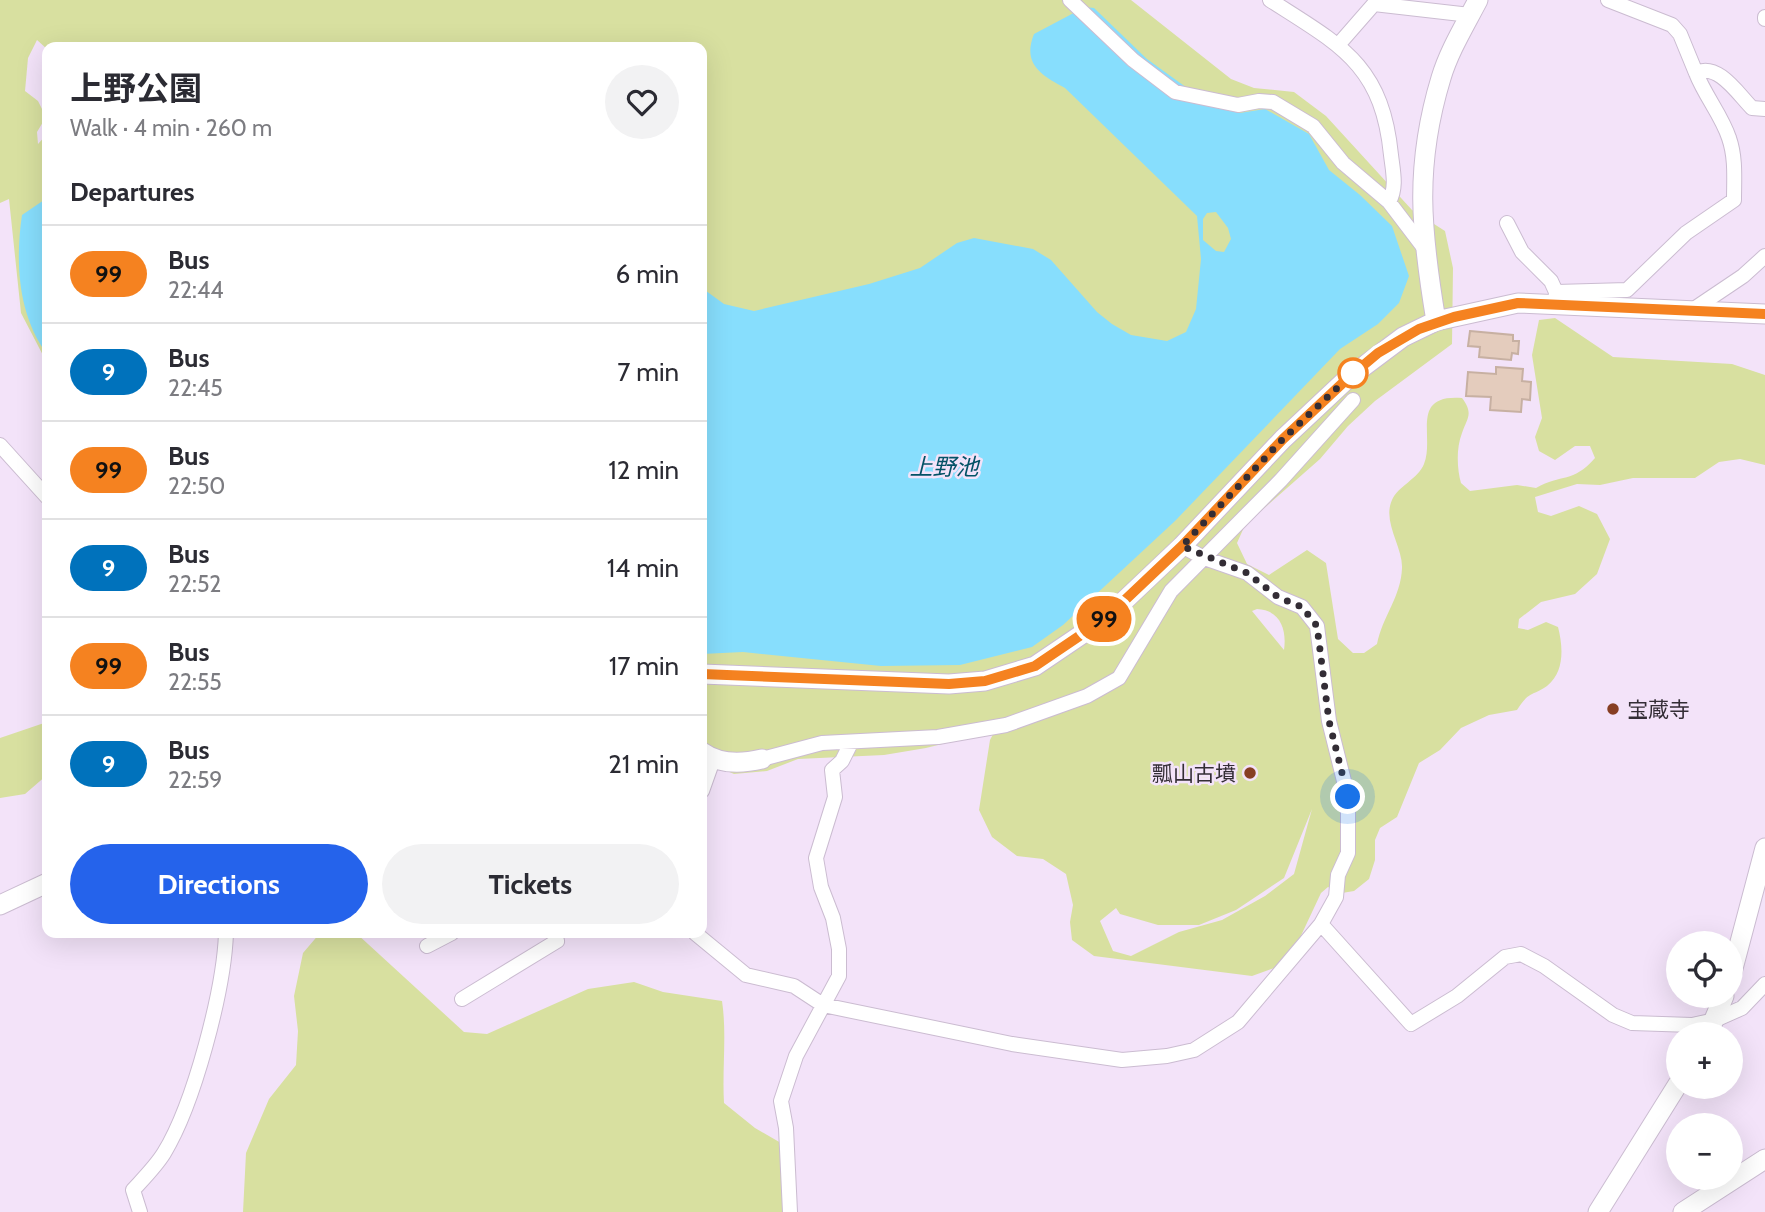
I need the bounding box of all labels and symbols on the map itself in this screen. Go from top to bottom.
unlabelled marker [1338,358,1368,388]
water label: 上野池 [910,453,981,481]
line badge: 99 [1072,596,1136,642]
place label: 宝蔵寺 [1627,697,1690,722]
marker: 宝蔵寺 [1605,701,1621,717]
place label: 瓢山古墳 [1152,761,1236,786]
marker: 瓢山古墳 [1242,765,1258,781]
your location [1330,779,1365,814]

